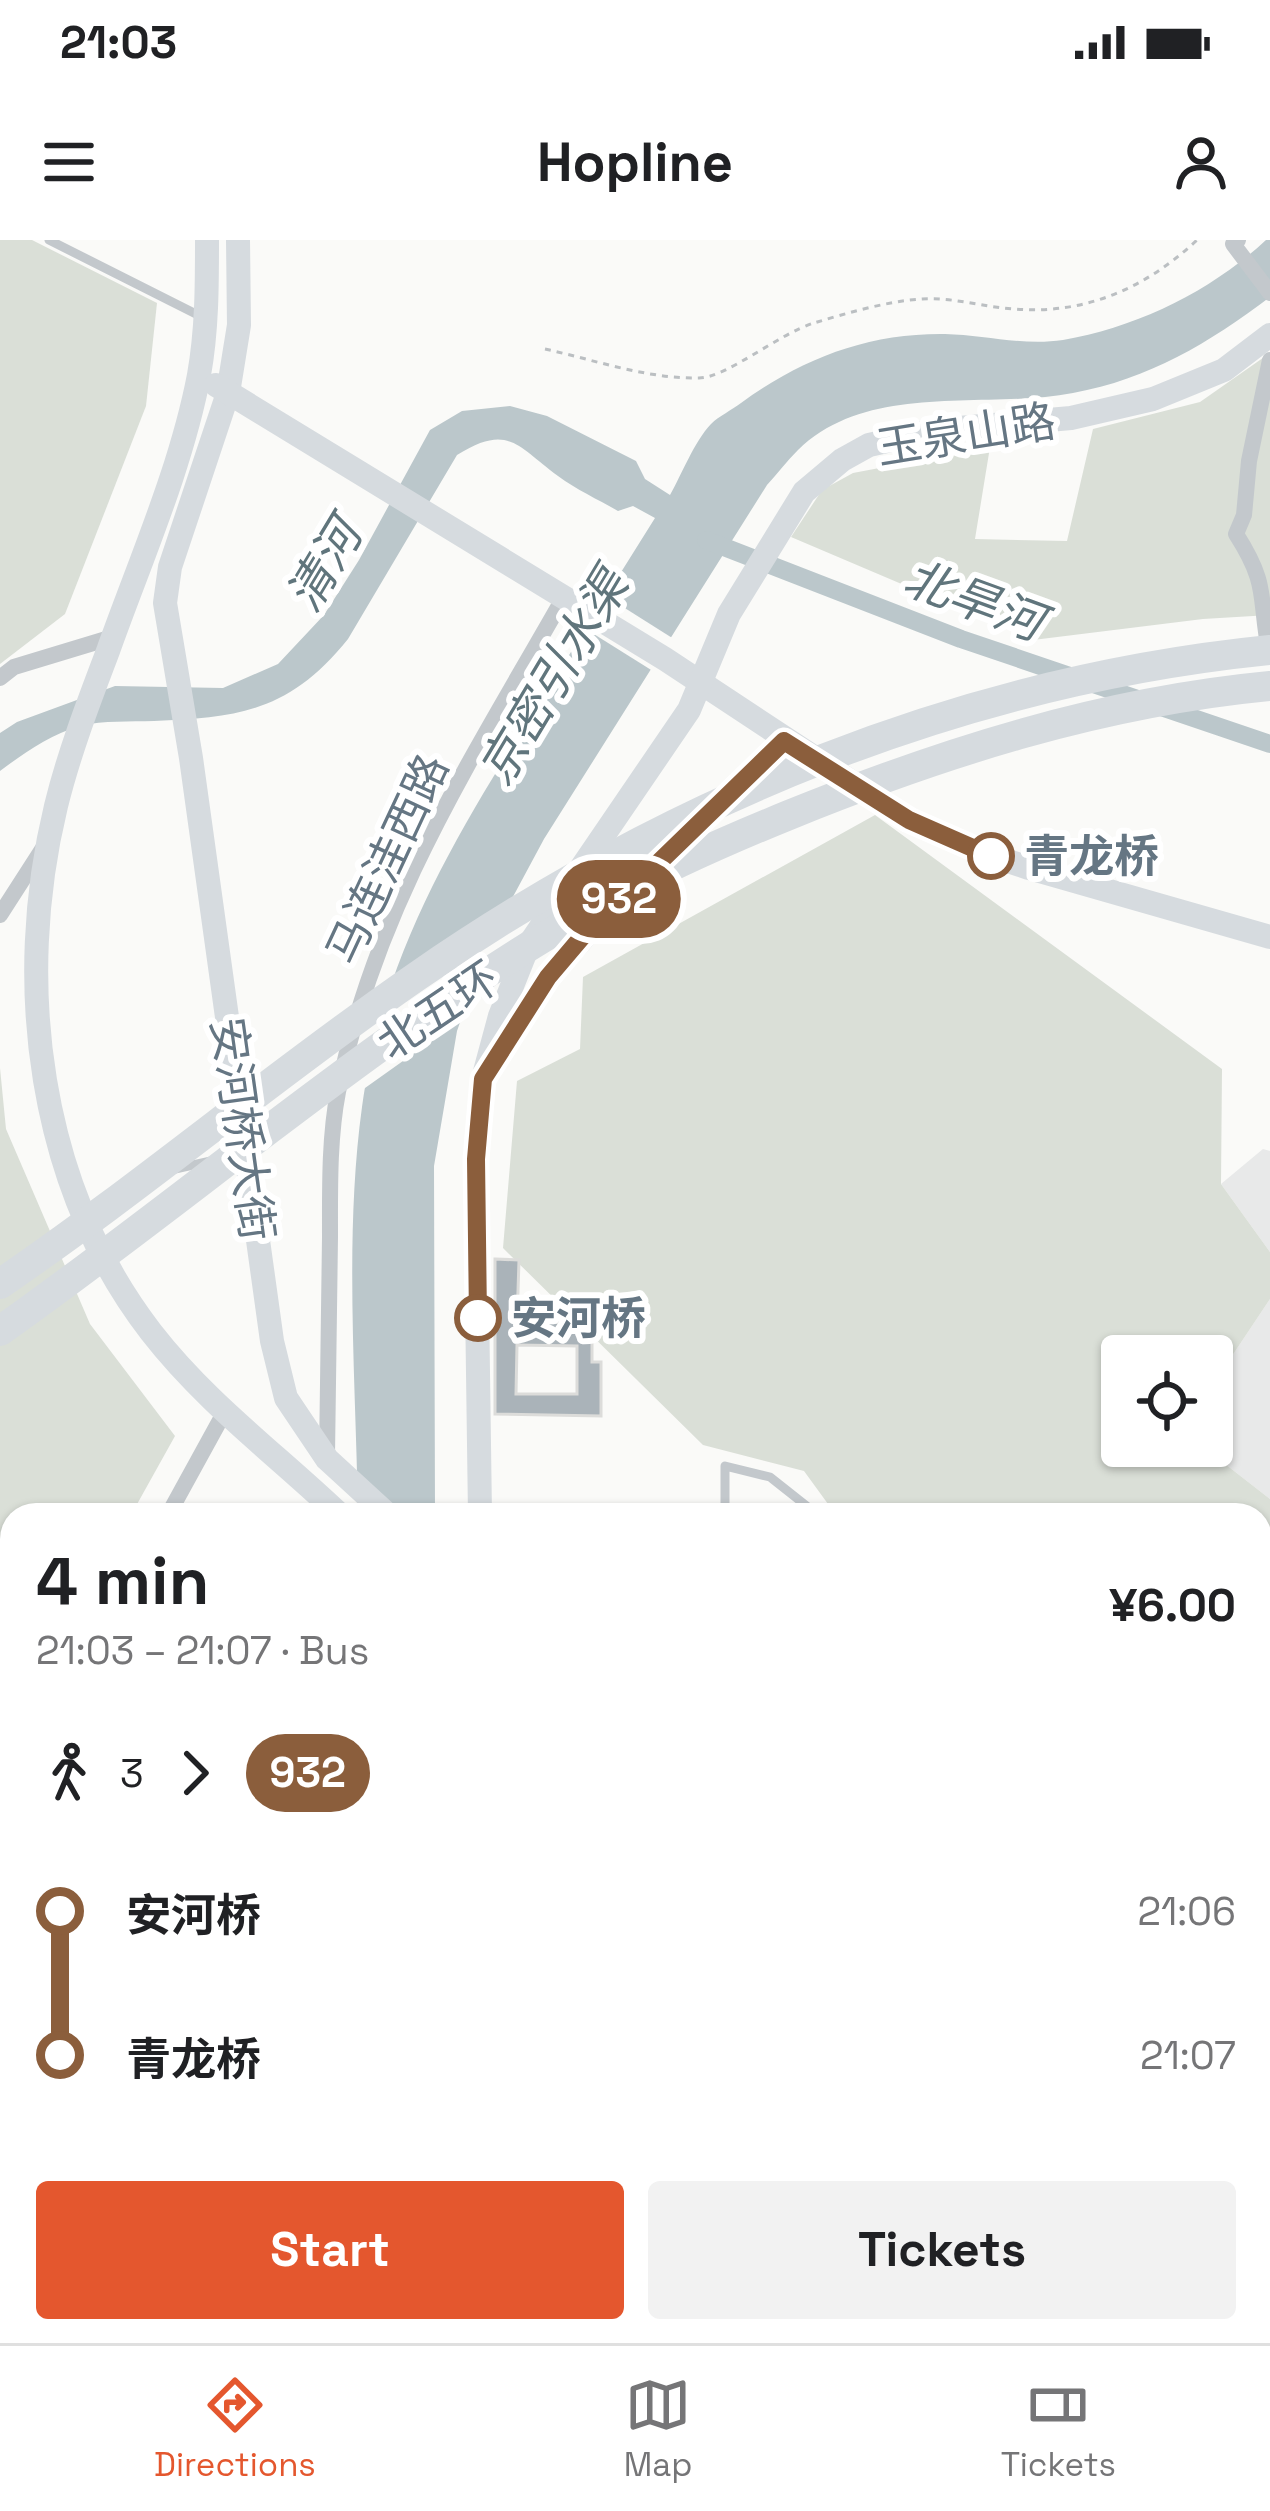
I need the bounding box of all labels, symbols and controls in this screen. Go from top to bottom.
text: 21:03 [60,14,177,71]
text: Hopline [537,128,733,197]
icon: menu [36,129,102,195]
icon: person [1168,129,1234,195]
street label: 玉泉山路 [873,392,1059,477]
water label: 清河 [274,502,379,622]
water label: 北旱河 [896,547,1059,656]
water label: 京密引水渠 [465,554,644,796]
street label: 马连洼西路 [314,745,461,973]
place label: 青龙桥 [1024,828,1159,885]
marker: 青龙桥 [969,834,1013,878]
line badge: 932 [550,860,688,938]
text: 932 [581,872,657,925]
street label: 北五环 [366,949,510,1072]
street label: 安河桥大街 [199,1014,286,1244]
place label: 安河桥 [511,1290,646,1347]
marker: 安河桥 [456,1296,500,1340]
map controls [1101,1335,1233,1467]
button: locate [1101,1335,1233,1467]
text: 4 min [36,1539,209,1623]
text: ¥6.00 [1109,1577,1236,1634]
text: 21:03 – 21:07 · Bus [36,1626,369,1675]
icon: walk [36,1740,102,1806]
icon: forward [162,1740,228,1806]
text: 932 [270,1746,346,1799]
text: 3 [120,1749,144,1798]
text: 安河桥 [126,1887,261,1944]
text: 21:06 [1137,1887,1236,1936]
text: 青龙桥 [126,2031,261,2088]
text: 21:07 [1140,2031,1236,2080]
button: Start [36,2181,624,2319]
button: Tickets [648,2181,1236,2319]
tab: Directions [154,2372,316,2486]
tab: Map [624,2372,693,2486]
tab: Tickets [1001,2372,1116,2486]

